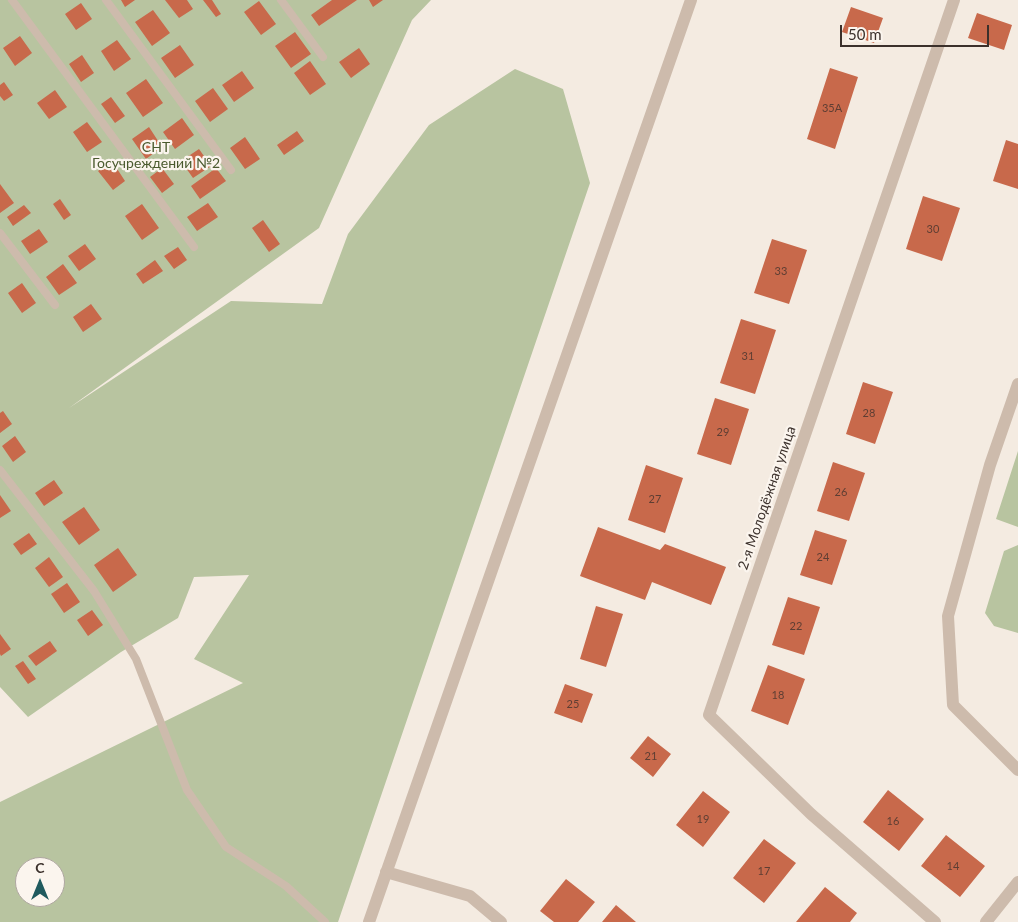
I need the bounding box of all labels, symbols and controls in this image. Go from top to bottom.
scale bar [843,15,992,47]
text: 50 m [848,25,882,43]
house number: 35А [822,101,842,115]
park label: СНТ Госучреждений №2 [92,139,220,172]
house number: 30 [927,222,939,236]
house number: 33 [775,264,787,278]
house number: 31 [742,349,754,363]
house number: 28 [863,406,875,420]
street label: 2-я Молодёжная улица [735,424,799,572]
house number: 29 [717,425,729,439]
house number: 26 [835,485,847,499]
house number: 27 [649,492,661,506]
house number: 24 [817,550,829,564]
house number: 22 [790,619,802,633]
house number: 18 [772,688,784,702]
house number: 25 [567,697,579,711]
house number: 21 [645,749,657,763]
house number: 19 [697,812,709,826]
house number: 16 [887,814,899,828]
north arrow [15,857,65,907]
text: С [35,859,45,876]
house number: 14 [947,859,959,873]
house number: 17 [758,864,770,878]

